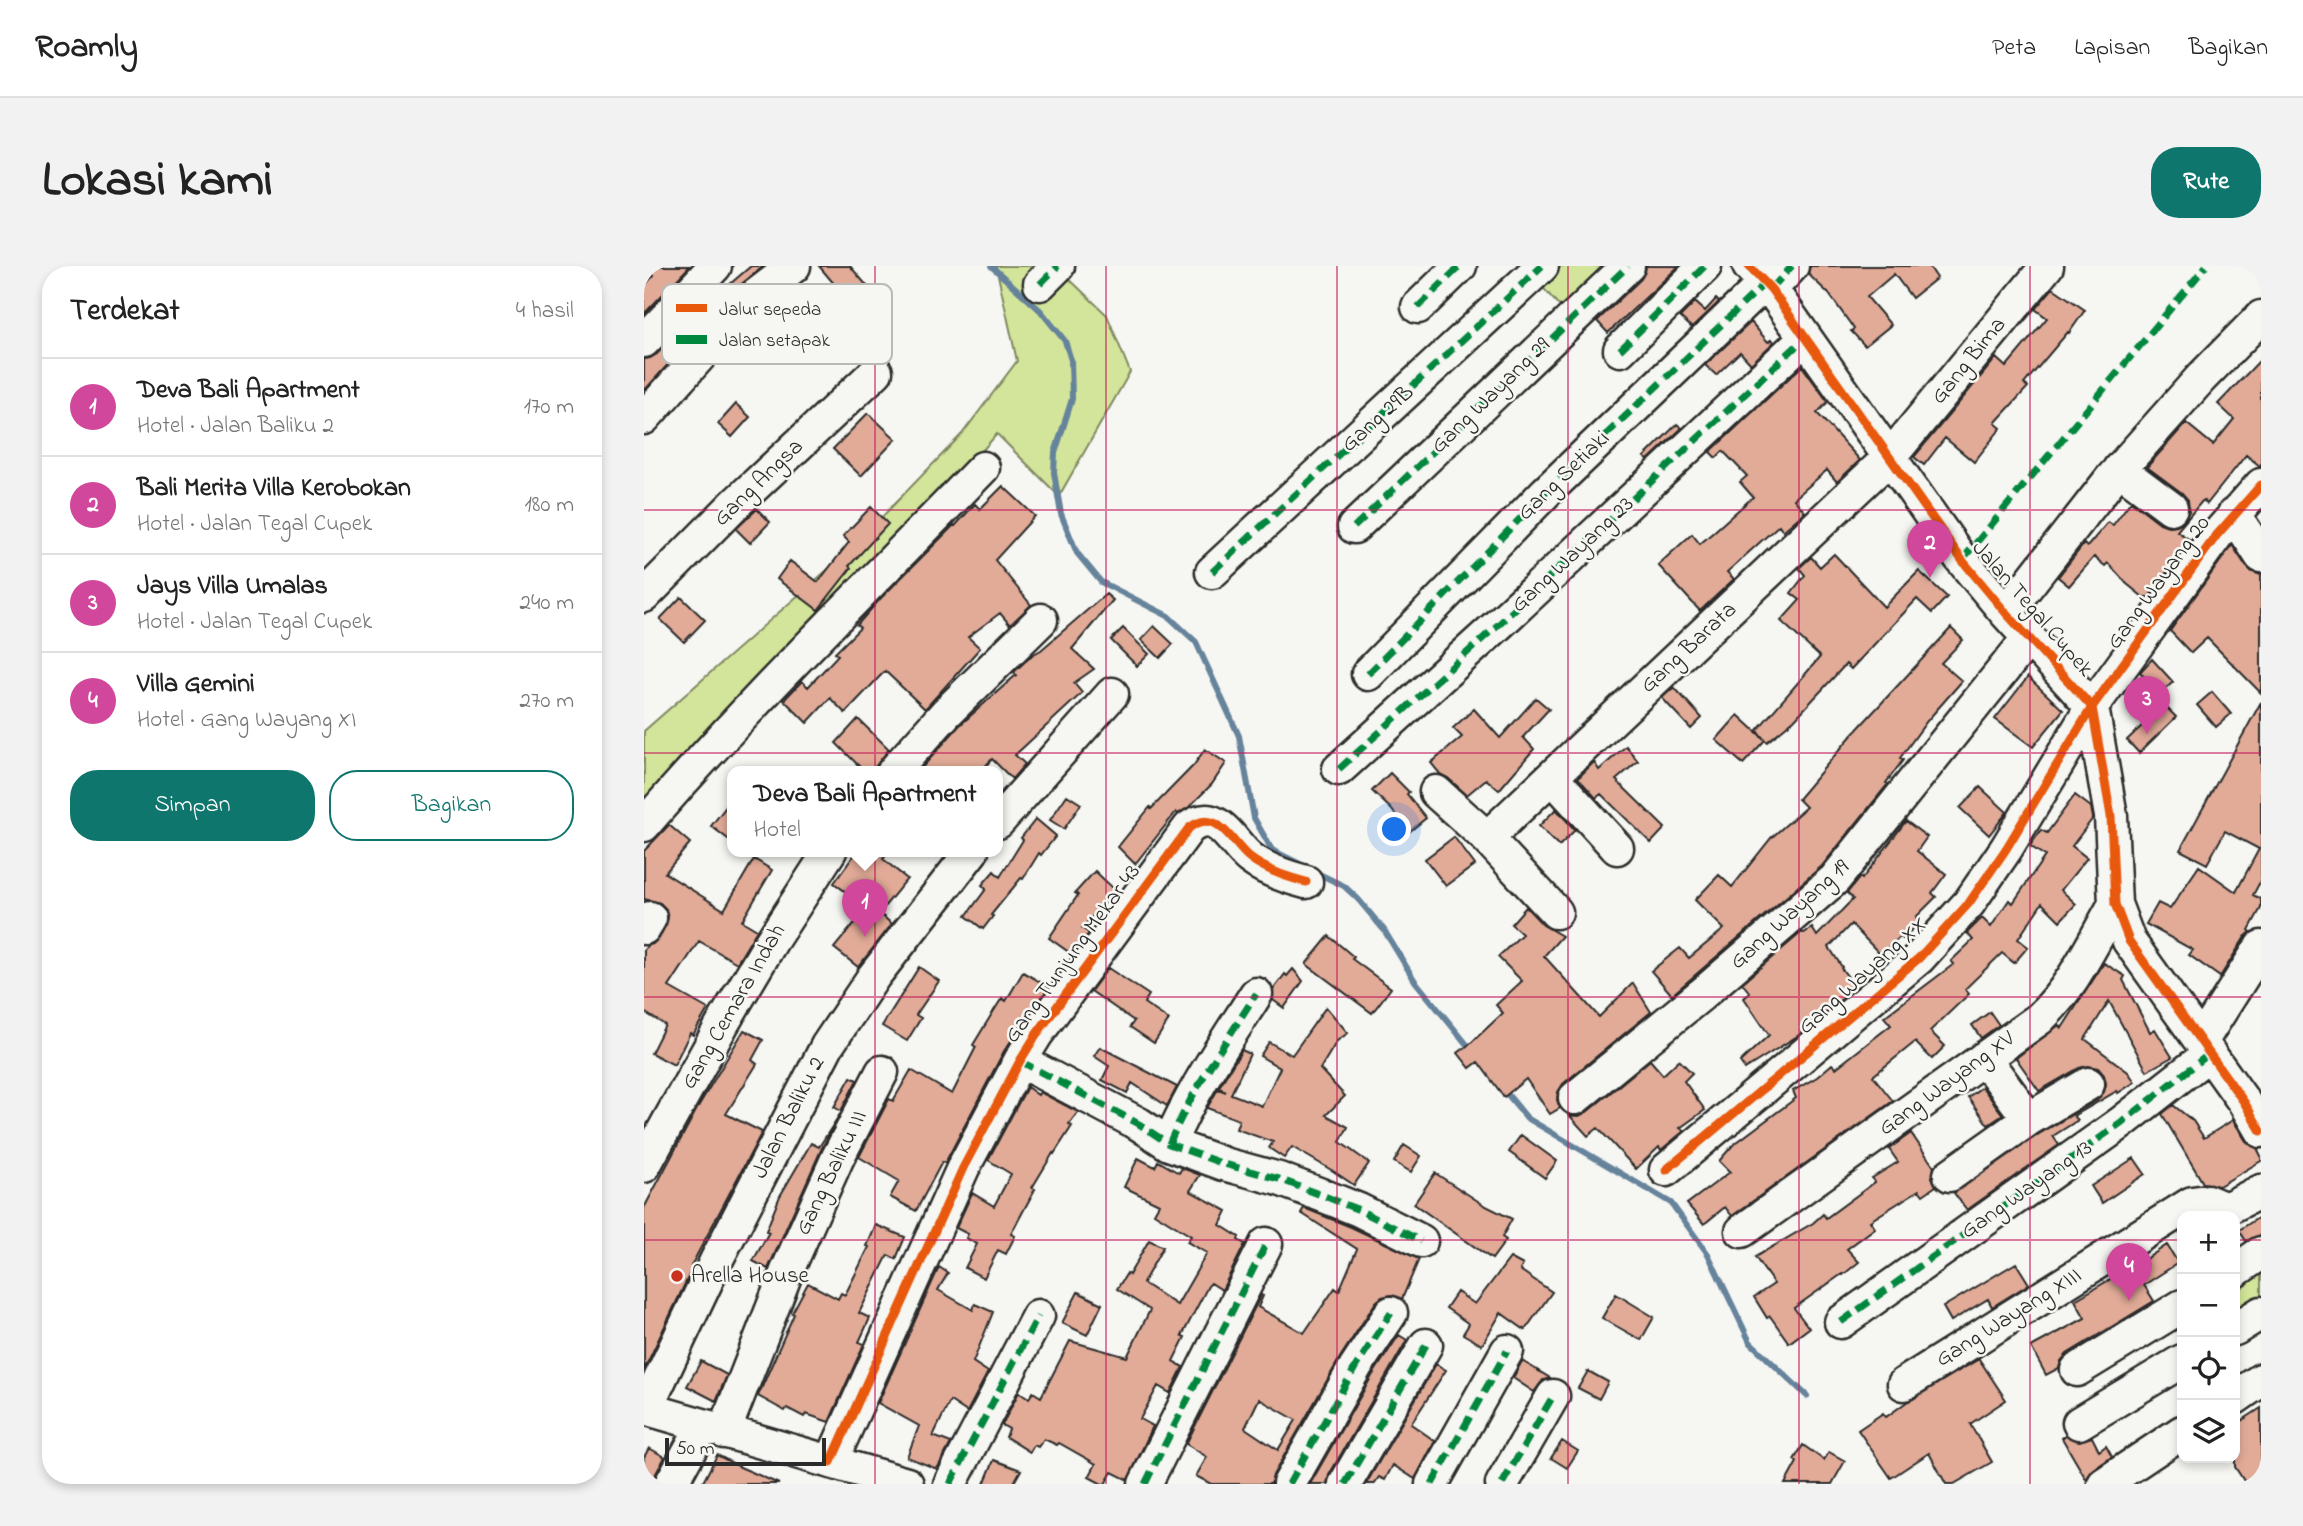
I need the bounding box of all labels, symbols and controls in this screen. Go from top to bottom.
text: Roamly [35,24,138,72]
text: Peta [1992,31,2036,66]
text: Lapisan [2074,31,2150,66]
text: Bagikan [2188,31,2268,66]
text: Lokasi kami [42,146,273,218]
button: Rute [2151,147,2261,218]
legend [662,284,892,364]
text: Terdekat [70,290,180,334]
text: 4 hasil [516,295,574,328]
text: Jalur sepeda [719,297,821,324]
street label: Gang Bima [1923,310,2015,412]
text: Jalan setapak [719,328,831,355]
street label: Gang Wayang 29 [1424,330,1560,463]
text: Deva Bali Apartment [137,372,360,410]
street label: Gang 29B [1334,377,1422,461]
text: 1 [89,391,97,424]
text: 170 m [524,391,574,424]
text: Hotel · Jalan Baliku 2 [137,410,334,443]
street label: Gang Setiaki [1510,423,1619,530]
street label: Gang Angsa [706,431,812,535]
text: Bali Merita Villa Kerobokan [137,470,411,508]
text: 2 [87,489,99,522]
text: 180 m [525,489,574,522]
street label: Gang Wayang 23 [1504,489,1643,622]
text: Hotel · Jalan Tegal Cupek [137,508,372,541]
street label: Gang Wayang 20 [2099,509,2221,658]
pin: 2 [1907,520,1953,578]
street label: Jalan Tegal Cupek [1963,533,2101,686]
text: Jays Villa Umalas [137,568,328,606]
text: 3 [88,587,98,620]
text: 240 m [520,587,574,620]
street label: Gang Barata [1633,594,1746,702]
text: Hotel · Jalan Tegal Cupek [137,606,372,639]
text: Villa Gemini [137,666,255,704]
pin: 3 [2124,676,2170,734]
text: 4 [88,685,98,718]
text: 270 m [520,685,574,718]
text: Hotel · Gang Wayang XI [137,704,356,737]
popup [727,766,1003,857]
button: Simpan [70,770,315,841]
button: Bagikan [329,770,574,841]
text: Deva Bali Apartment [754,776,976,814]
your location [1377,812,1411,846]
text: Hotel [754,814,801,847]
street label: Gang Wayang 19 [1723,852,1859,979]
street label: Gang Tunjung Mekar 43 [997,858,1150,1051]
pin: 1 [842,879,888,937]
street label: Gang Wayang XX [1791,909,1936,1045]
street label: Gang Cemara Indah [673,918,796,1096]
street label: Gang Wayang XV [1872,1023,2023,1146]
street label: Jalan Baliku 2 [744,1051,834,1185]
street label: Gang Baliku III [788,1105,877,1241]
street label: Gang Wayang 13 [1954,1132,2101,1249]
map controls [2177,1211,2240,1463]
button: + [2177,1211,2240,1274]
pin: 4 [2106,1243,2152,1301]
place label: Arella House [691,1260,810,1293]
street label: Gang Wayang XIII [1930,1260,2089,1378]
marker: Arella House [669,1268,685,1284]
button: − [2177,1274,2240,1337]
button: locate [2177,1337,2240,1400]
button: layers [2177,1400,2240,1463]
scale bar [665,1435,826,1467]
text: 50 m [676,1436,715,1463]

